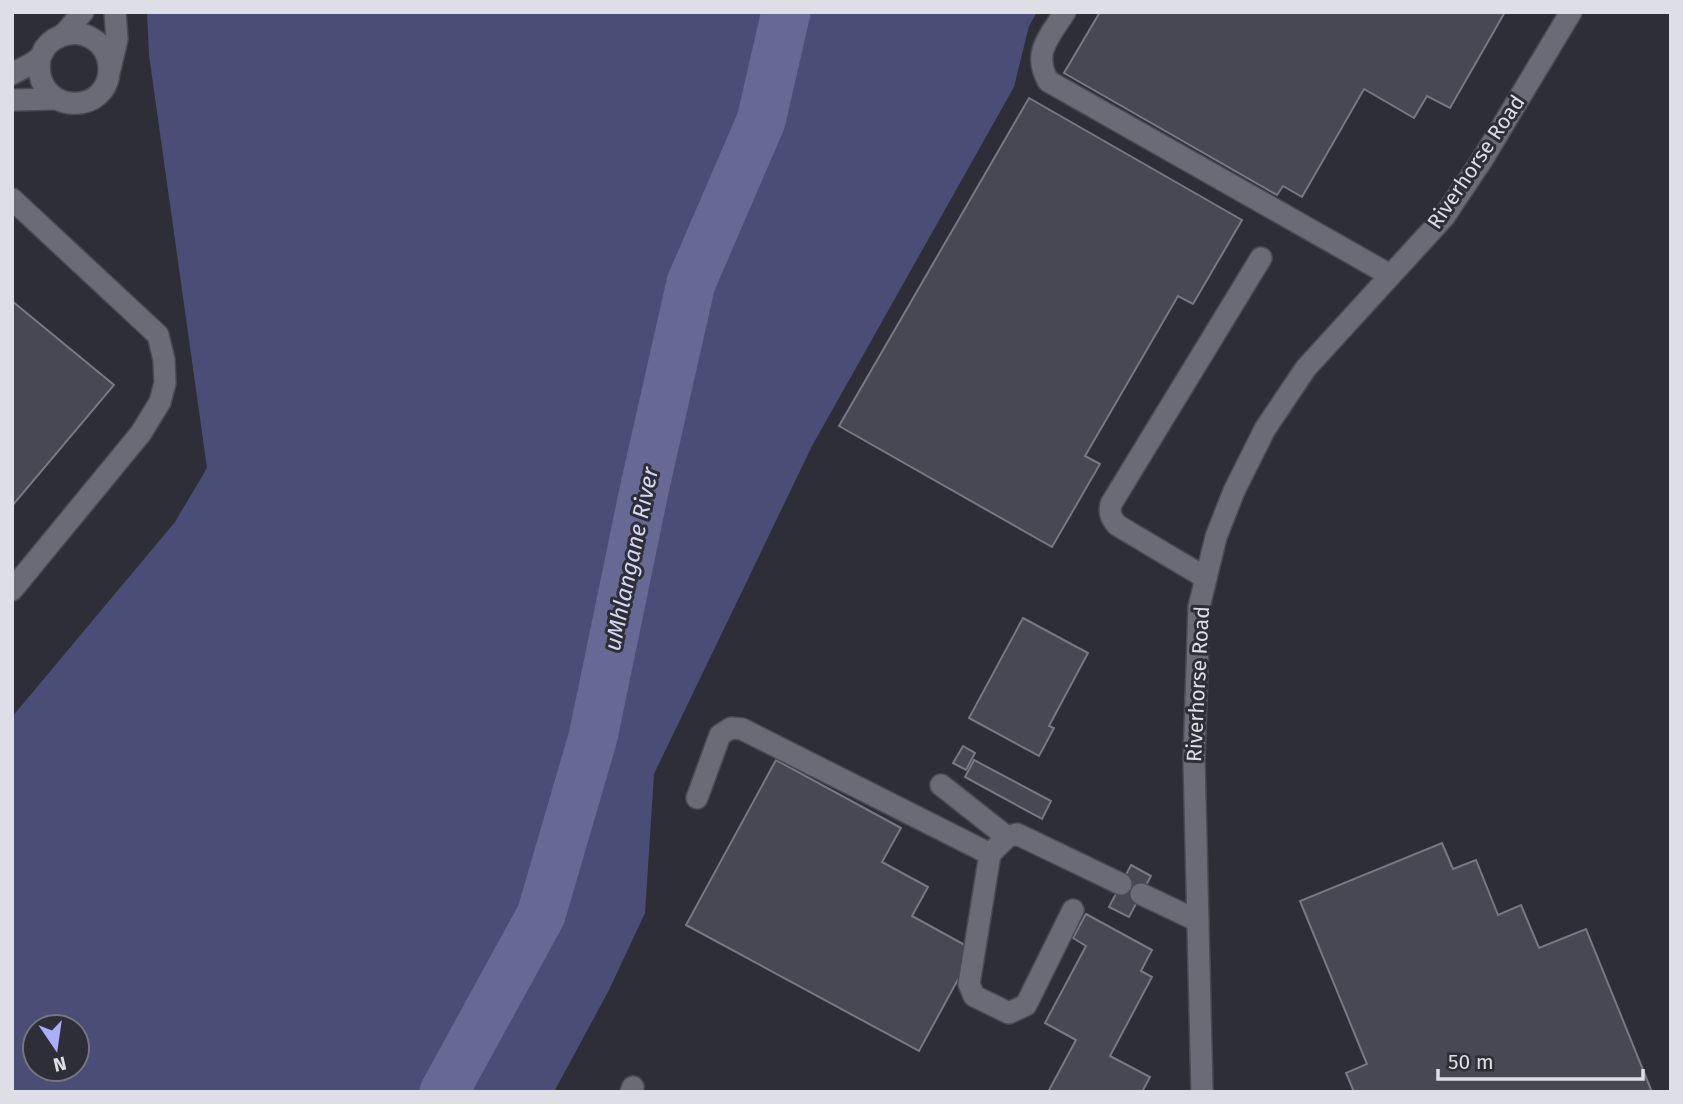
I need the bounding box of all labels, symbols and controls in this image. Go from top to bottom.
street label: Riverhorse Road [1422,90,1530,234]
water label: uMhlangane River [598,463,664,653]
street label: Riverhorse Road [1181,605,1215,763]
north arrow [21,1013,91,1083]
scale bar [1438,1038,1643,1082]
text: 50 m [1448,1049,1494,1075]
text: N [51,1051,68,1077]

